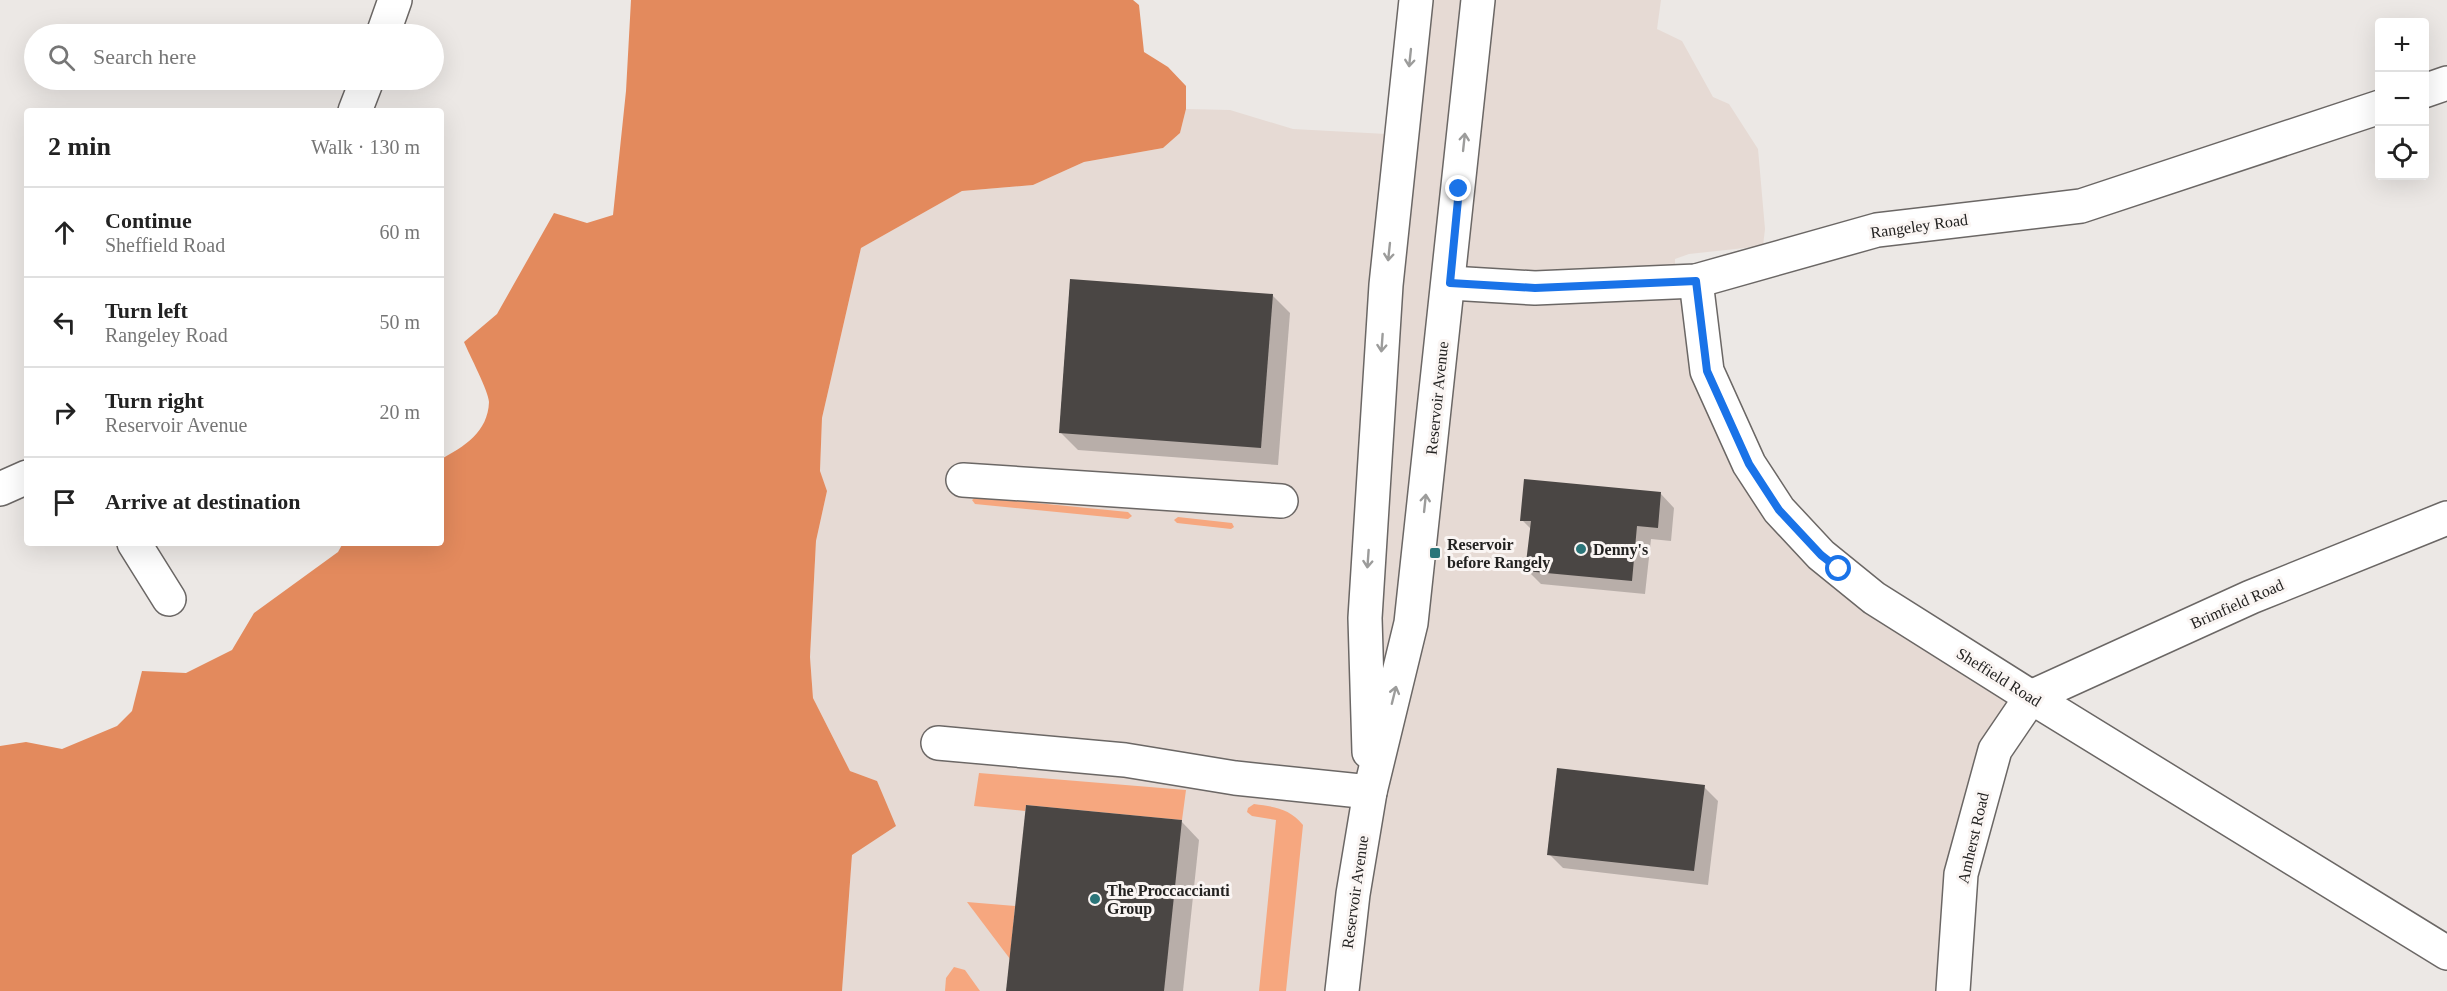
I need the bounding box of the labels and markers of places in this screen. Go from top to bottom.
place label: Reservoir before Rangely [1447,536,1550,572]
place label: Denny's [1593,541,1648,559]
marker: Denny's [1574,542,1588,556]
marker: Reservoir before Rangely [1428,546,1442,560]
place label: The Proccaccianti Group [1107,882,1230,918]
marker: The Proccaccianti Group [1088,892,1102,906]

